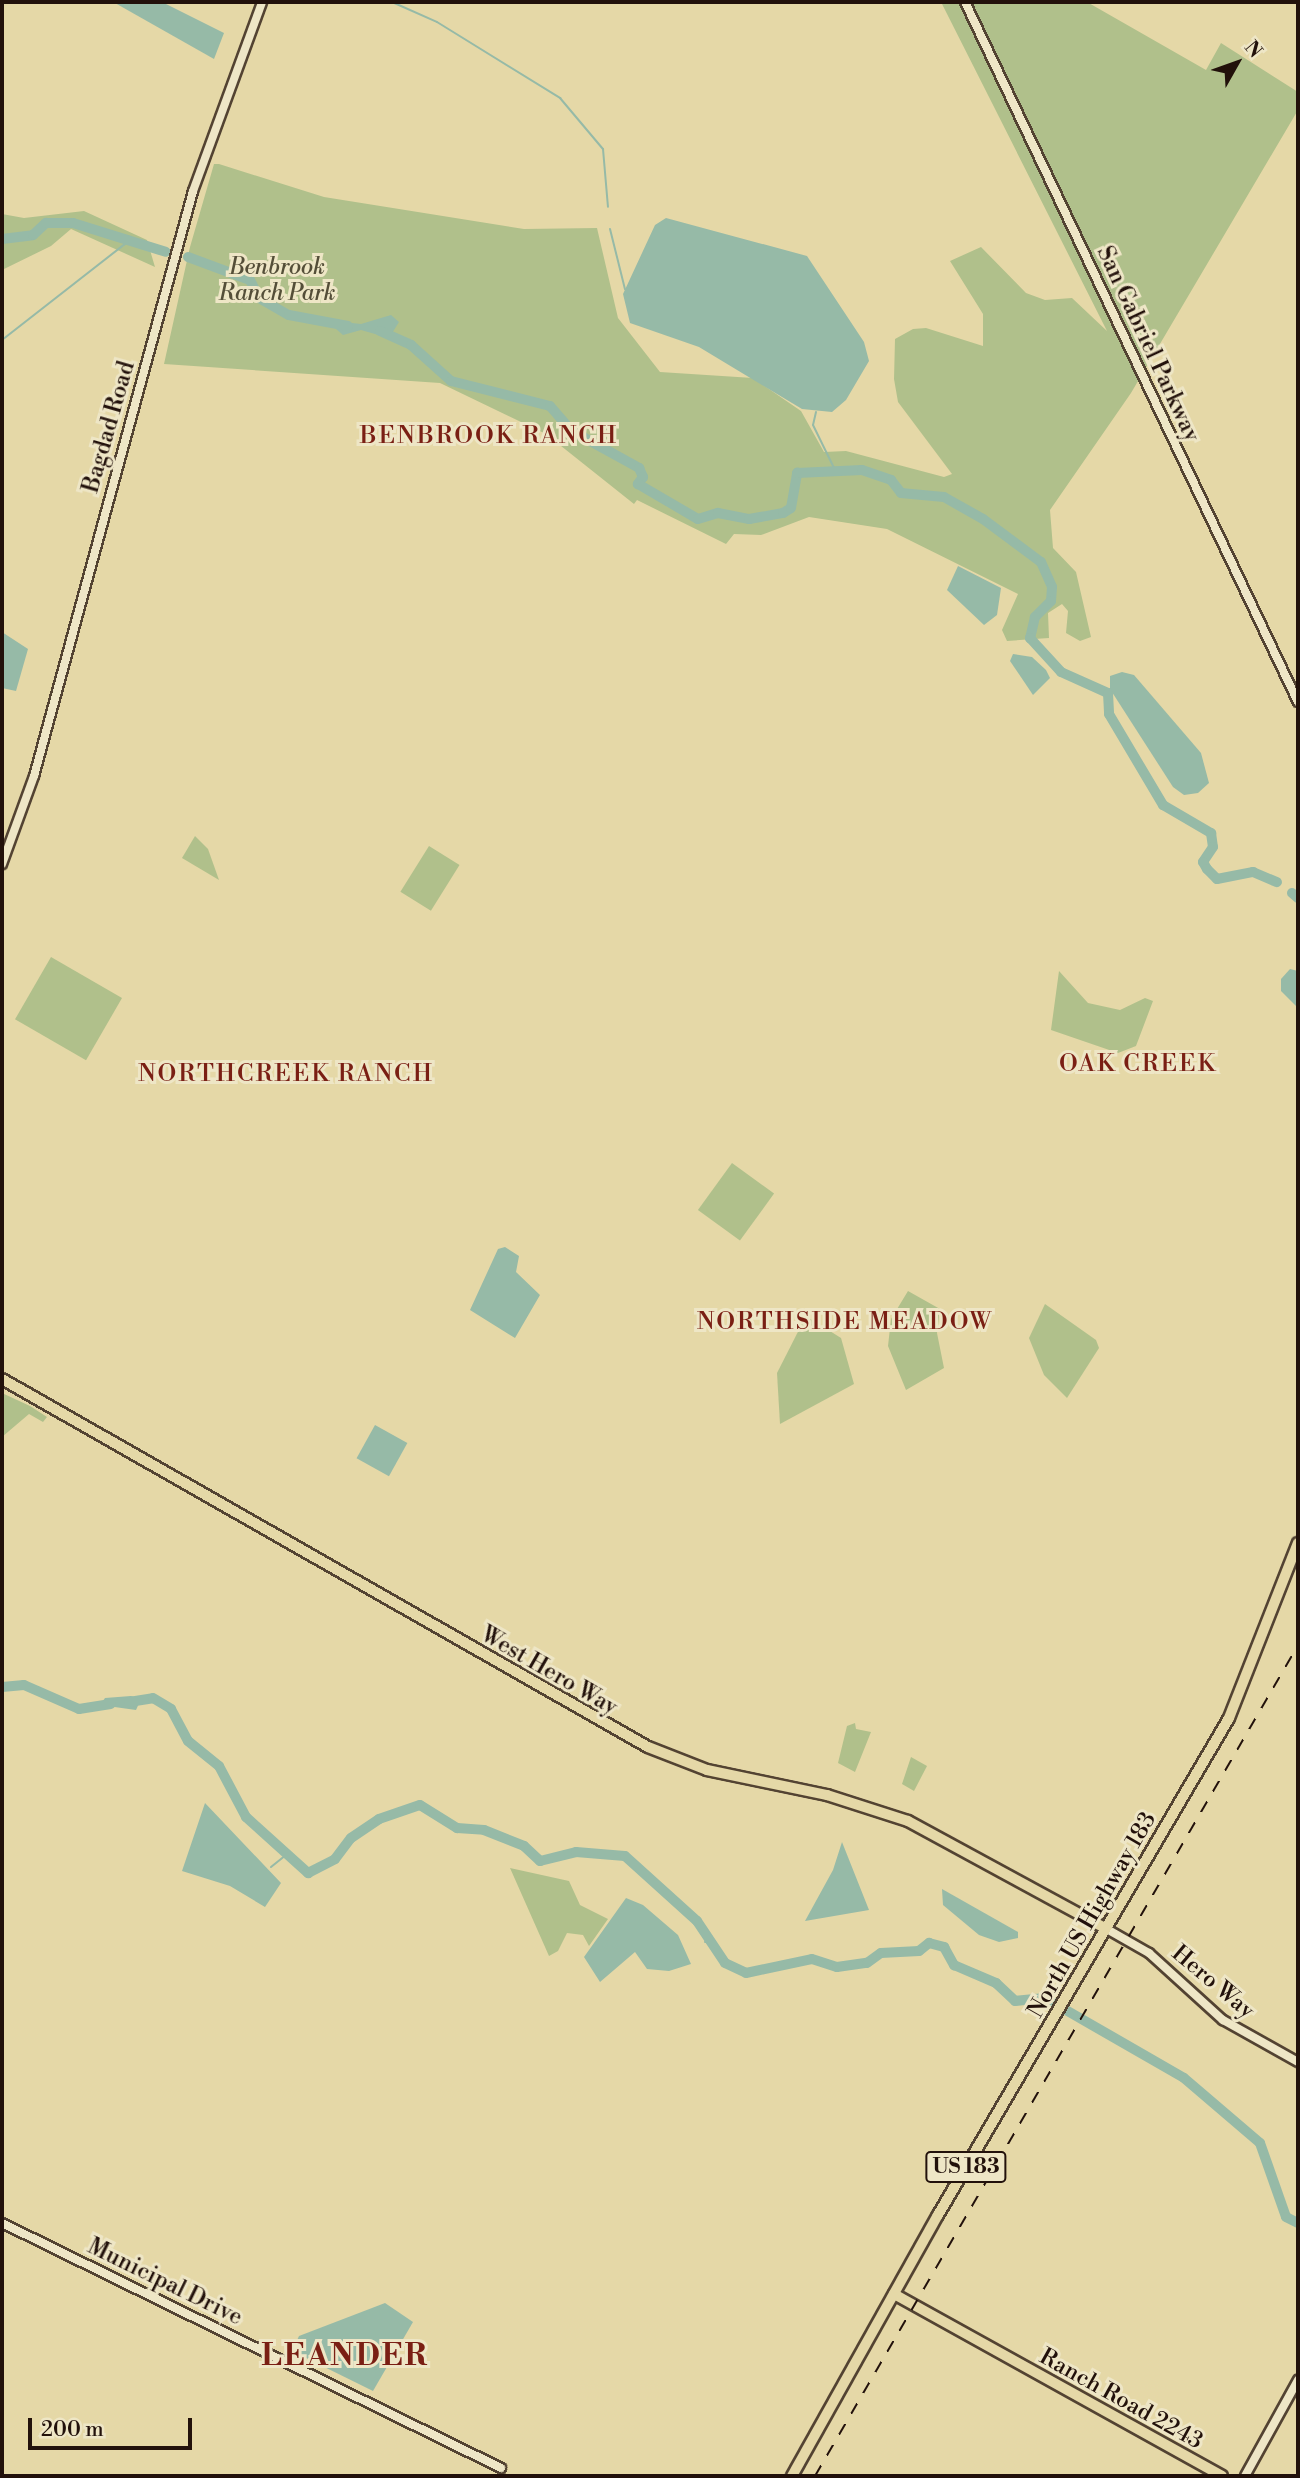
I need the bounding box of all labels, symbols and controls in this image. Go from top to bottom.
north arrow [1202,28,1272,98]
text: N [1239,36,1267,63]
street label: San Gabriel Parkway [1091,242,1205,446]
park label: Benbrook Ranch Park [219,253,335,307]
street label: Bagdad Road [77,358,141,496]
district label: BENBROOK RANCH [361,423,617,451]
district label: OAK CREEK [1060,1051,1216,1079]
district label: NORTHCREEK RANCH [140,1061,432,1089]
district label: NORTHSIDE MEADOW [699,1309,991,1337]
street label: West Hero Way [476,1621,622,1721]
street label: North US Highway 183 [1022,1807,1162,2023]
street label: Hero Way [1166,1939,1260,2025]
road number: US 183 [924,2150,1008,2184]
street label: Municipal Drive [83,2233,247,2331]
district label: LEANDER [262,2338,428,2374]
street label: Ranch Road 2243 [1034,2343,1208,2455]
scale bar [32,2404,196,2448]
text: 200 m [41,2417,104,2443]

